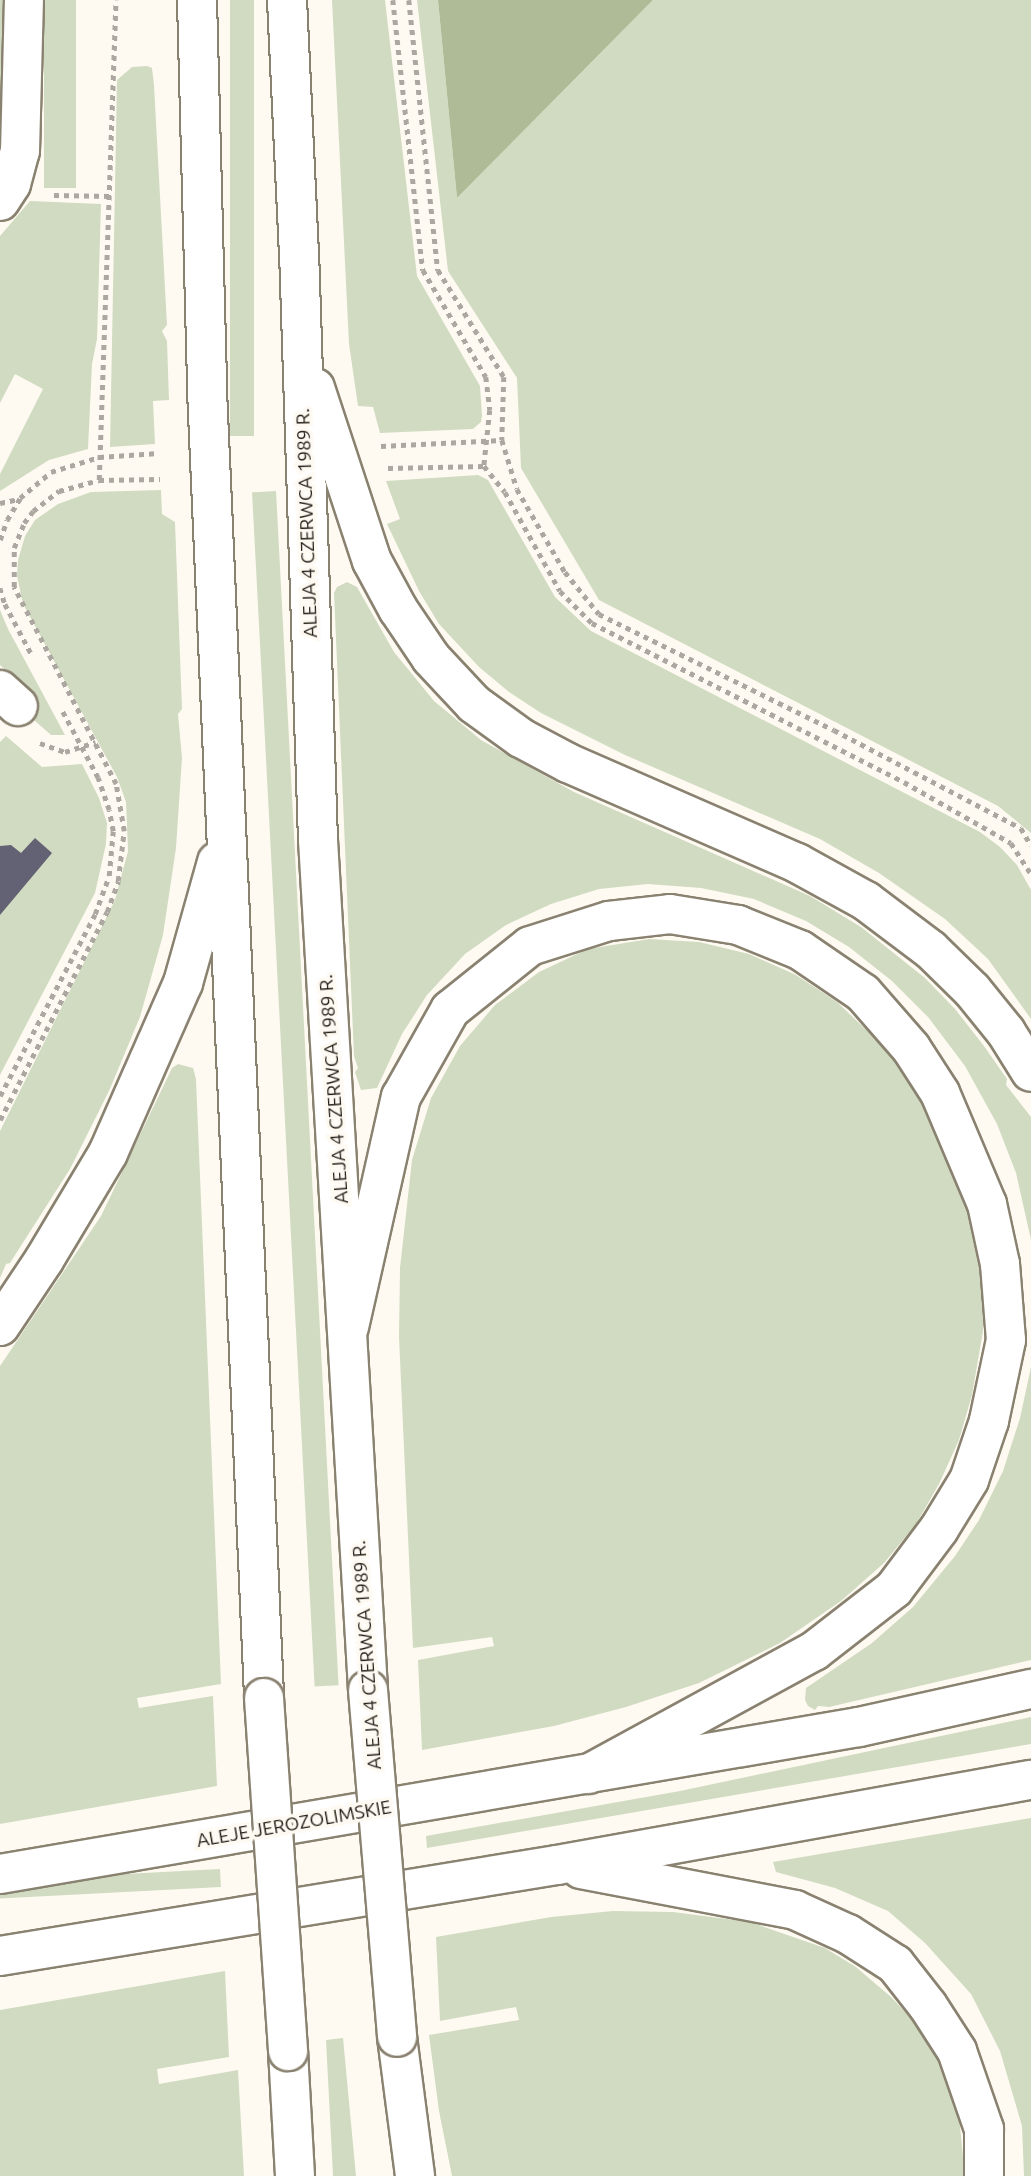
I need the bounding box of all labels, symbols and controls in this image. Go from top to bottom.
street label: ALEJA 4 CZERWCA 1989 R. [292,408,322,638]
street label: ALEJA 4 CZERWCA 1989 R. [315,974,353,1204]
street label: ALEJA 4 CZERWCA 1989 R. [348,1540,386,1770]
street label: ALEJE JEROZOLIMSKIE [195,1796,393,1852]

